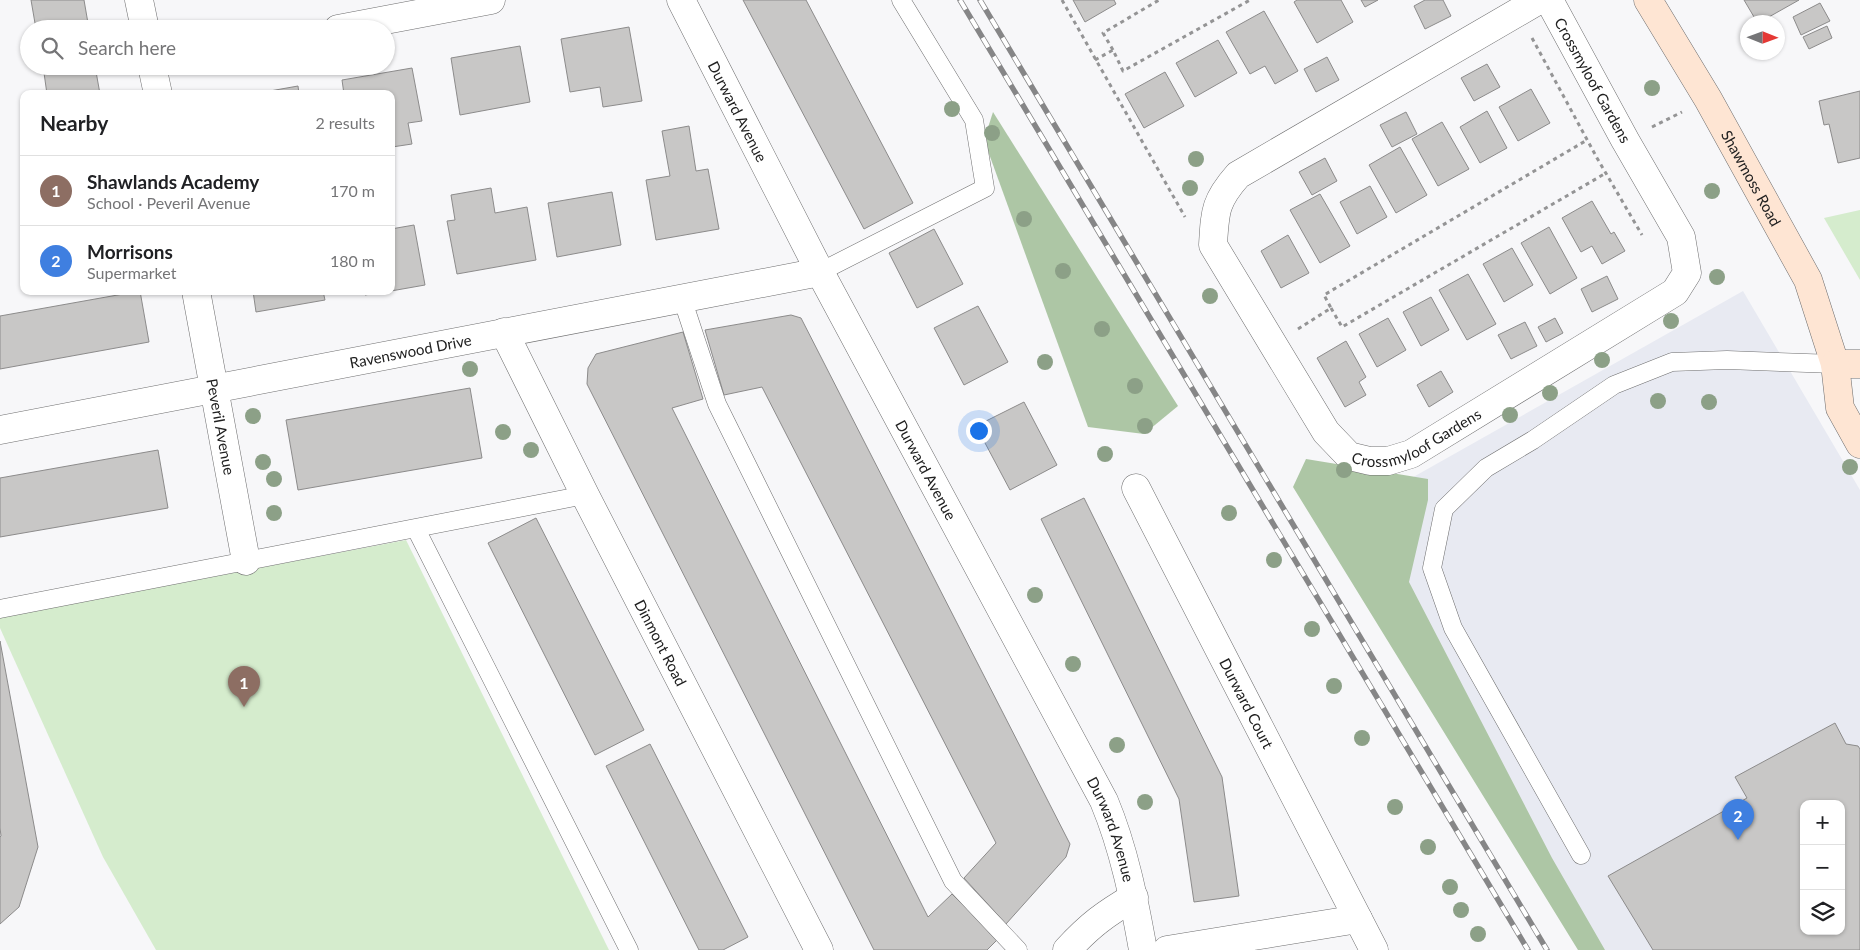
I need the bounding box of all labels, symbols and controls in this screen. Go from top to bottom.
street label: Crossmyloof Gardens [1551,14,1635,146]
north arrow [1740,15,1785,60]
search box [20,20,395,75]
icon: search [38,34,66,62]
text: Search here [78,36,176,59]
street label: Durward Avenue [705,58,771,165]
text: Nearby [40,110,108,135]
text: 2 results [315,113,375,132]
street label: Shawmoss Road [1718,127,1785,229]
text: Shawlands Academy [87,170,259,193]
text: 1 [51,181,61,200]
text: 170 m [330,181,375,200]
text: School · Peveril Avenue [87,193,250,212]
text: Morrisons [87,240,173,263]
text: 2 [51,251,61,270]
text: 180 m [330,251,375,270]
text: Supermarket [87,263,176,282]
street label: Ravenswood Drive [348,330,473,371]
street label: Peveril Avenue [203,377,239,476]
street label: Crossmyloof Gardens [1350,404,1484,470]
street label: Durward Avenue [892,417,960,523]
your location [966,418,992,444]
street label: Dinmont Road [631,596,691,689]
street label: Durward Court [1216,655,1278,752]
pin: 1 [228,666,260,707]
street label: Durward Avenue [1084,774,1138,884]
pin: 2 [1722,799,1754,840]
map controls [1800,800,1845,935]
button: + [1800,800,1845,845]
button: − [1800,845,1845,890]
button: layers [1800,890,1845,935]

